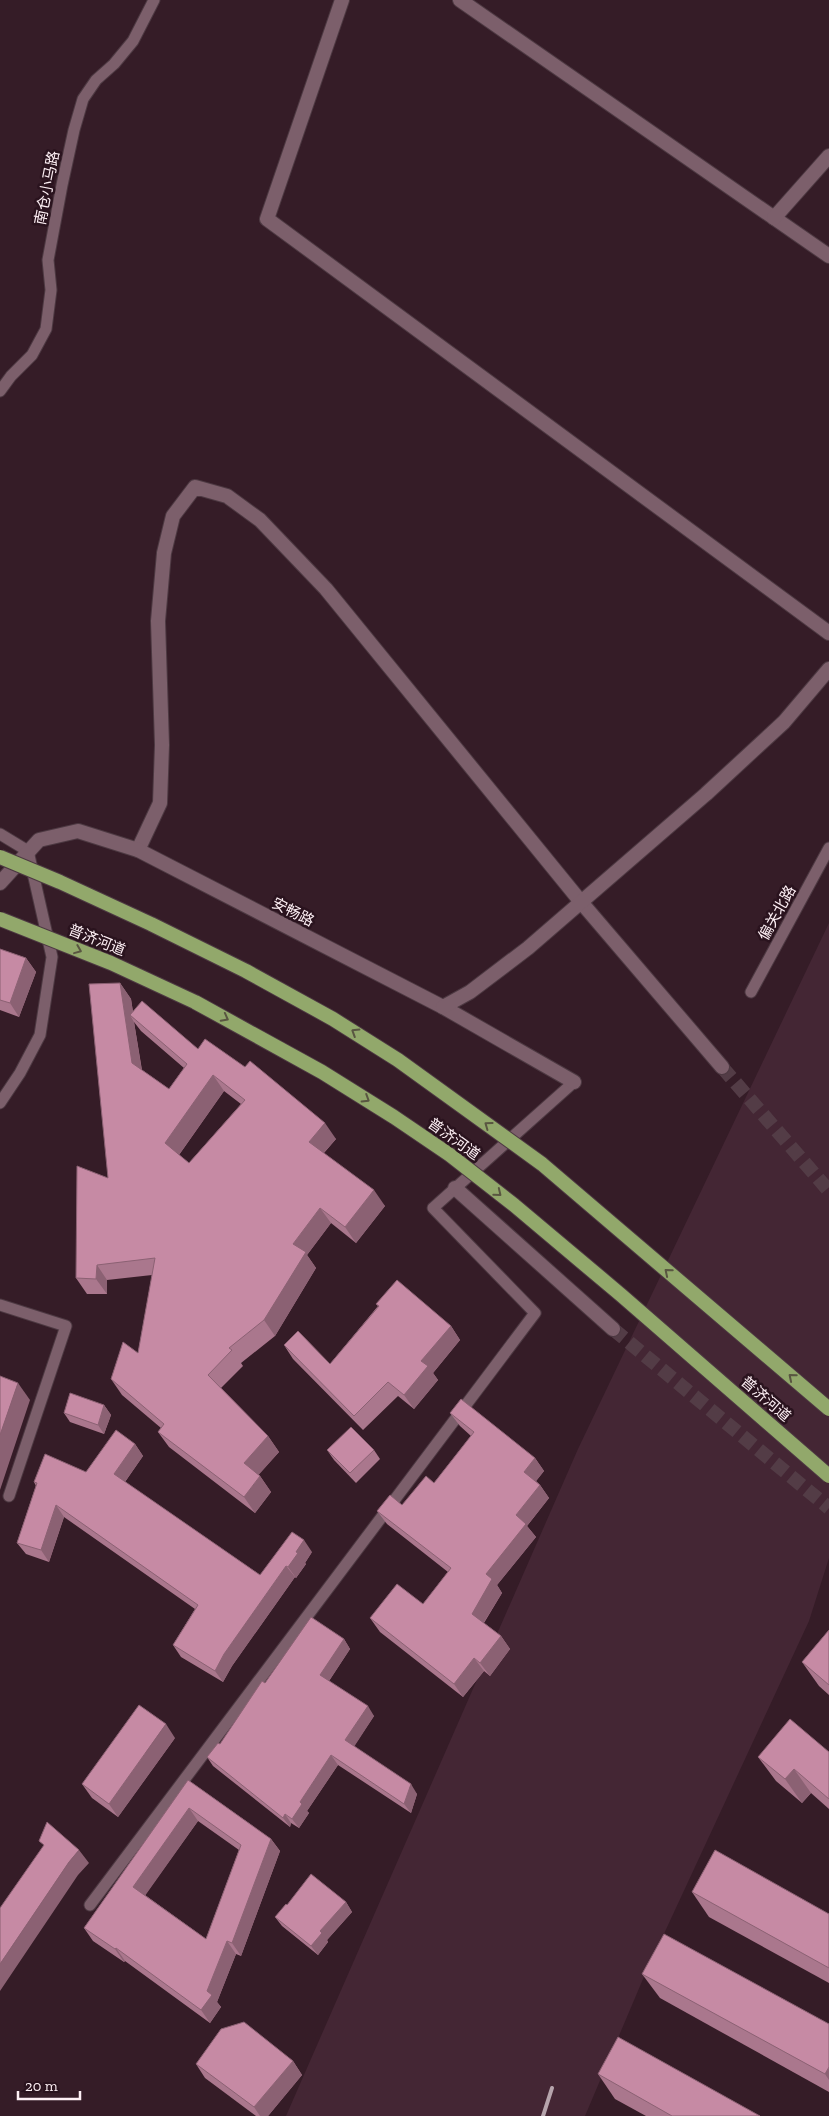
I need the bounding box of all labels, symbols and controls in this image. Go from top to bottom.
street label: 南仓小马路 [31,149,63,227]
street label: 偏关北路 [755,882,799,944]
street label: 安畅路 [269,894,317,930]
street label: 普济河道 [66,920,128,960]
one-way arrow [73,943,82,954]
one-way arrow [220,1012,229,1022]
one-way arrow [351,1029,360,1039]
one-way arrow [361,1092,370,1102]
street label: 普济河道 [424,1114,484,1164]
one-way arrow [484,1122,494,1131]
one-way arrow [492,1187,502,1196]
one-way arrow [665,1269,674,1277]
street label: 普济河道 [737,1373,795,1425]
one-way arrow [789,1374,798,1383]
scale bar [18,2068,80,2100]
text: 20 m [25,2077,58,2095]

